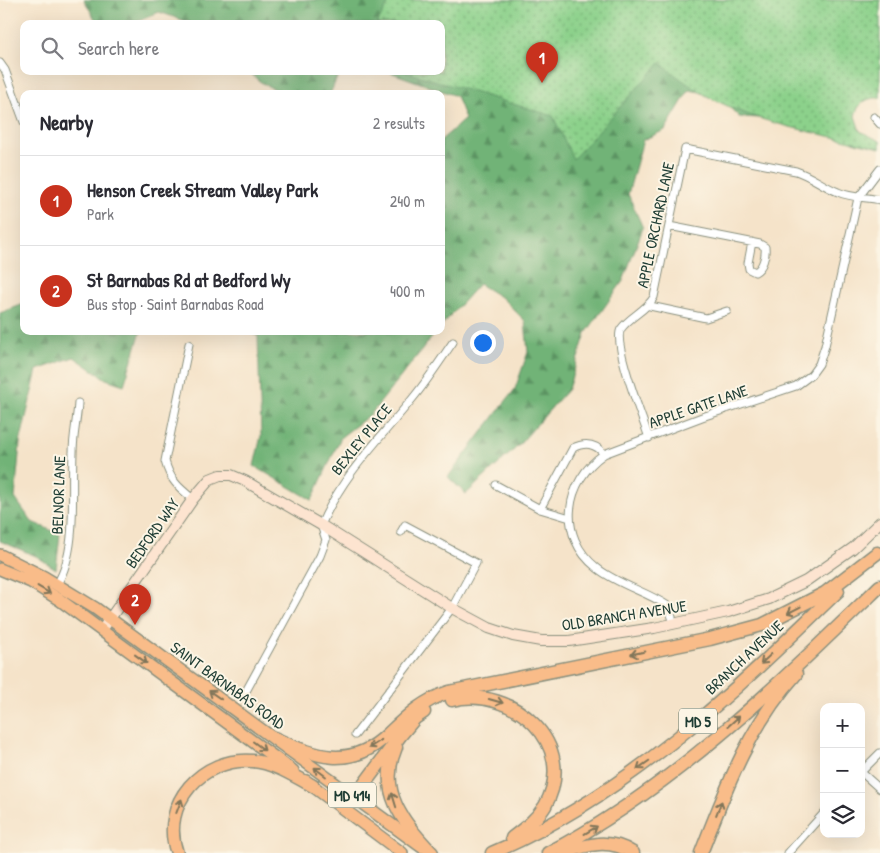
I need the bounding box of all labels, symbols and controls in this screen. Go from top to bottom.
search box [20,20,445,75]
icon: search [38,34,66,62]
text: Search here [78,35,159,61]
pin: 1 [526,42,558,83]
text: Nearby [40,108,93,137]
text: 2 results [373,112,425,134]
street label: APPLE ORCHARD LANE [631,160,679,290]
text: Henson Creek Stream Valley Park [87,177,318,203]
text: 1 [53,190,59,212]
text: 240 m [390,190,425,212]
text: Park [87,203,114,225]
text: St Barnabas Rd at Bedford Wy [87,267,291,293]
text: 2 [52,280,60,302]
text: 400 m [390,280,425,302]
text: Bus stop · Saint Barnabas Road [87,293,263,315]
your location [470,330,496,356]
street label: APPLE GATE LANE [646,379,750,433]
street label: BEXLEY PLACE [325,399,397,479]
street label: BELNOR LANE [46,455,70,535]
street label: BEDFORD WAY [120,494,184,572]
pin: 2 [119,584,151,625]
one-way arrow [36,585,50,595]
street label: OLD BRANCH AVENUE [560,594,688,636]
one-way arrow [787,605,802,615]
street label: BRANCH AVENUE [700,615,788,699]
street label: SAINT BARNABAS ROAD [166,636,290,734]
one-way arrow [631,649,647,659]
one-way arrow [760,653,773,665]
one-way arrow [134,654,148,664]
one-way arrow [208,690,222,700]
one-way arrow [488,697,504,707]
map controls [820,703,865,838]
button: + [820,703,865,748]
road number: MD 5 [679,708,717,734]
one-way arrow [728,715,741,727]
one-way arrow [368,739,382,749]
one-way arrow [252,741,266,751]
button: − [820,748,865,793]
one-way arrow [636,760,650,770]
one-way arrow [313,767,327,777]
road number: MD 414 [328,782,376,808]
one-way arrow [389,792,399,808]
button: layers [820,793,865,838]
one-way arrow [175,798,184,814]
one-way arrow [714,801,724,816]
one-way arrow [584,824,598,834]

